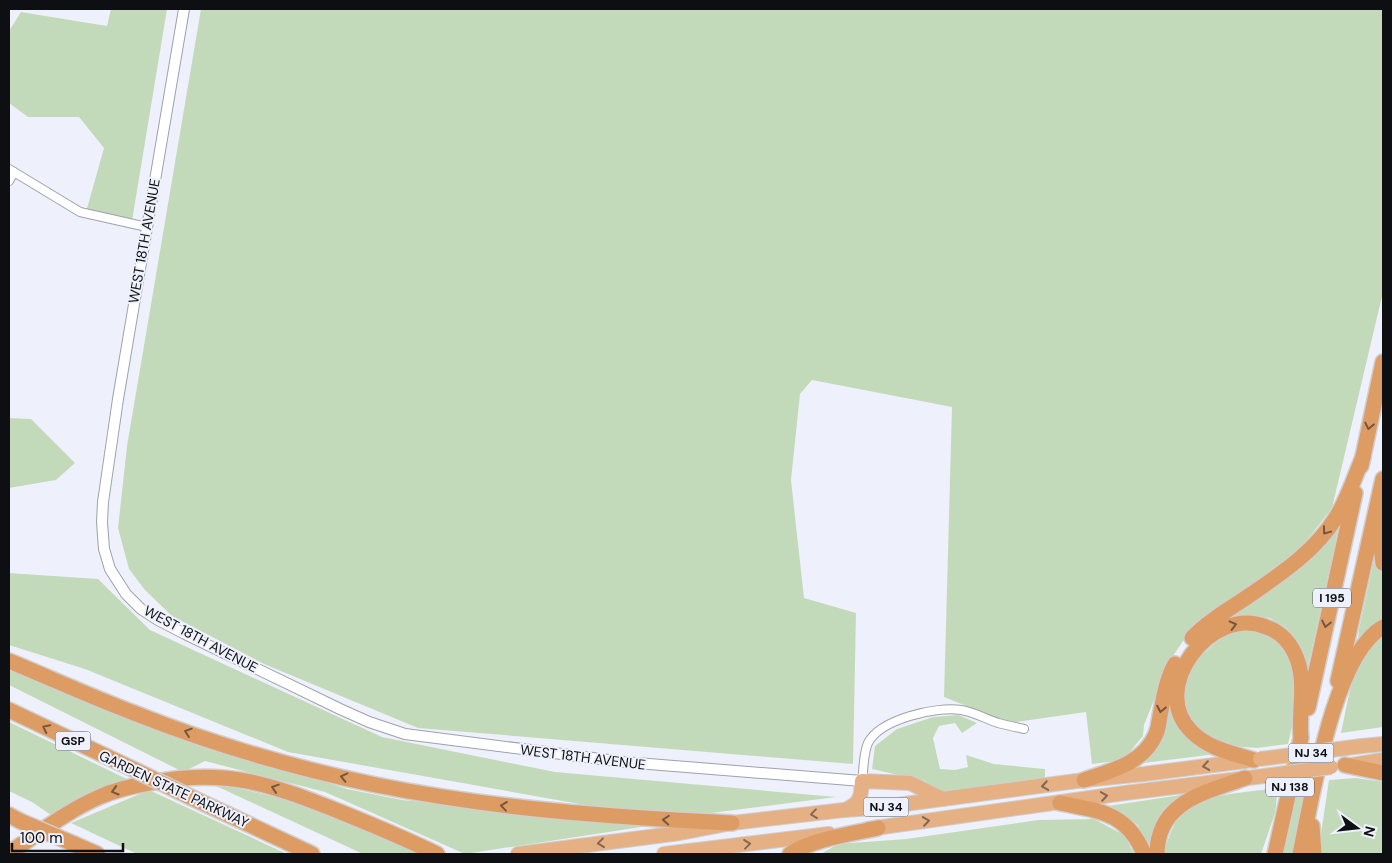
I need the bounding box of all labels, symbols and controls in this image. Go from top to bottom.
street label: WEST 18TH AVENUE [124,177,164,305]
one-way arrow [1364,422,1375,431]
one-way arrow [1323,525,1331,534]
road number: I 195 [1313,588,1351,608]
street label: WEST 18TH AVENUE [141,601,261,677]
one-way arrow [1321,619,1332,628]
one-way arrow [1228,620,1237,631]
one-way arrow [1157,704,1167,713]
one-way arrow [42,724,51,734]
one-way arrow [184,728,193,738]
road number: GSP [56,731,90,750]
street label: WEST 18TH AVENUE [519,740,647,774]
road number: NJ 34 [1288,744,1334,762]
street label: GARDEN STATE PARKWAY [96,746,252,832]
one-way arrow [1202,761,1210,771]
one-way arrow [340,772,349,783]
road number: NJ 138 [1266,778,1314,796]
one-way arrow [1040,780,1048,791]
one-way arrow [271,783,279,793]
one-way arrow [111,786,120,796]
one-way arrow [1100,792,1108,802]
road number: NJ 34 [864,798,908,816]
one-way arrow [500,801,508,812]
north arrow [1332,803,1382,853]
one-way arrow [810,808,818,819]
one-way arrow [662,815,670,826]
one-way arrow [922,816,930,827]
scale bar [12,820,124,852]
text: N [1360,824,1380,839]
text: 100 m [20,828,63,848]
one-way arrow [597,838,606,848]
one-way arrow [743,839,751,850]

